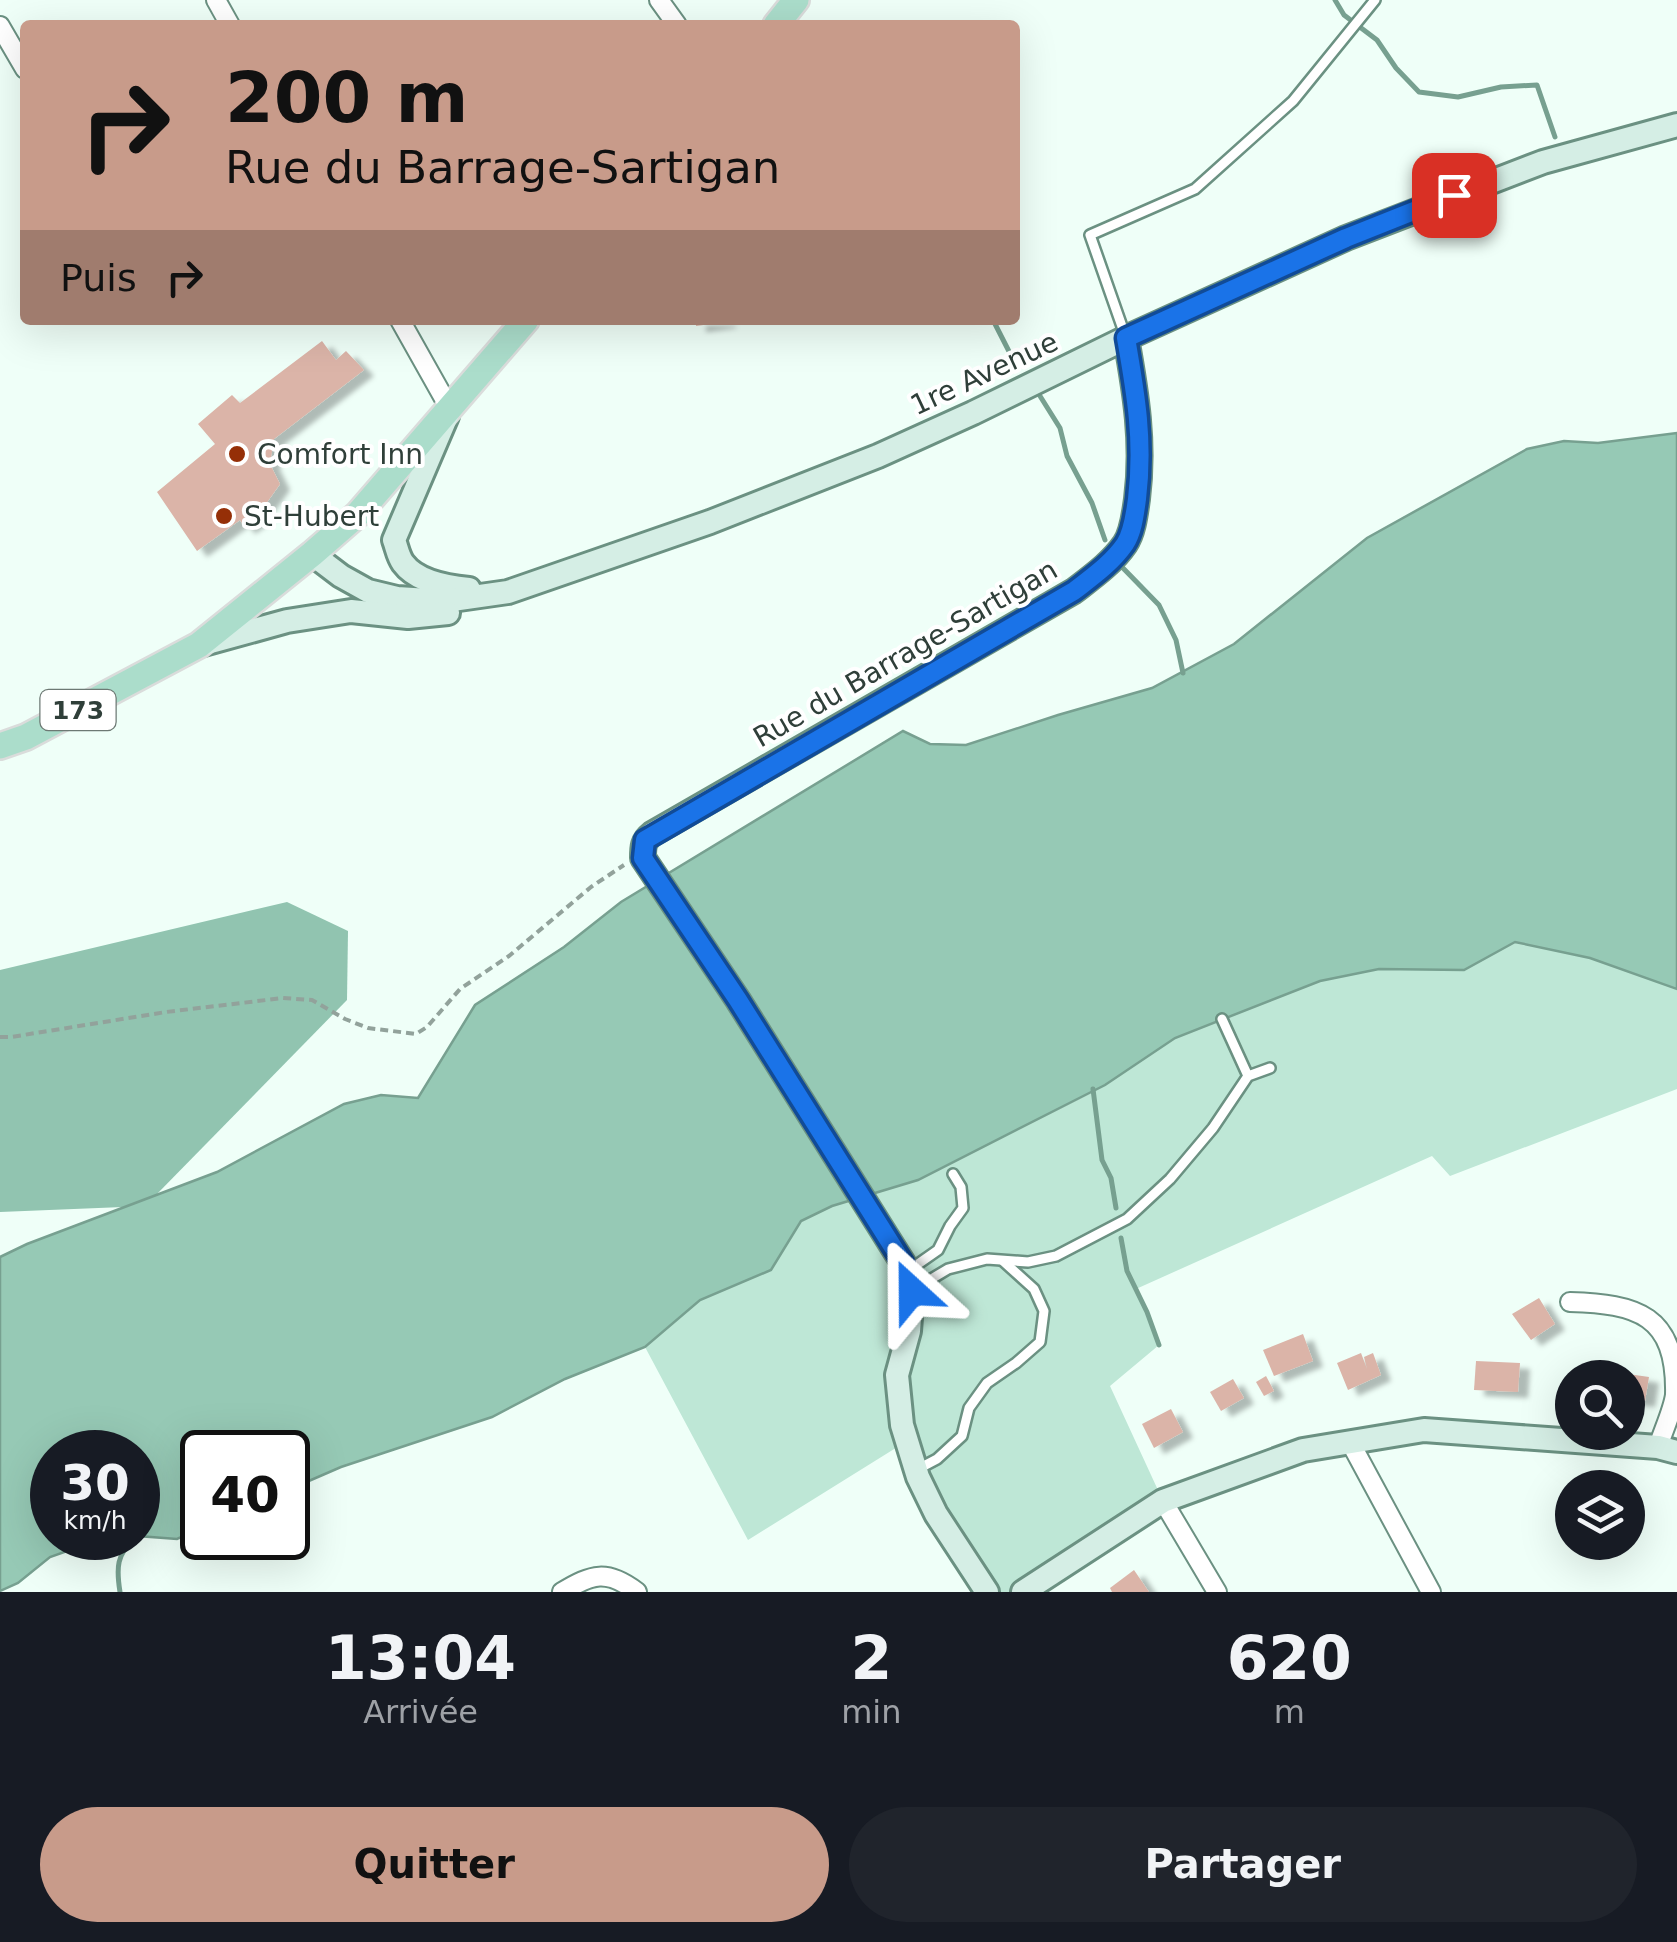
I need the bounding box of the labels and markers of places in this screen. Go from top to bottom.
pin [1412,153,1497,238]
place label: Comfort Inn [257,438,423,471]
marker: Comfort Inn [226,443,248,465]
place label: St-Hubert [244,500,379,533]
marker: St-Hubert [213,505,235,527]

